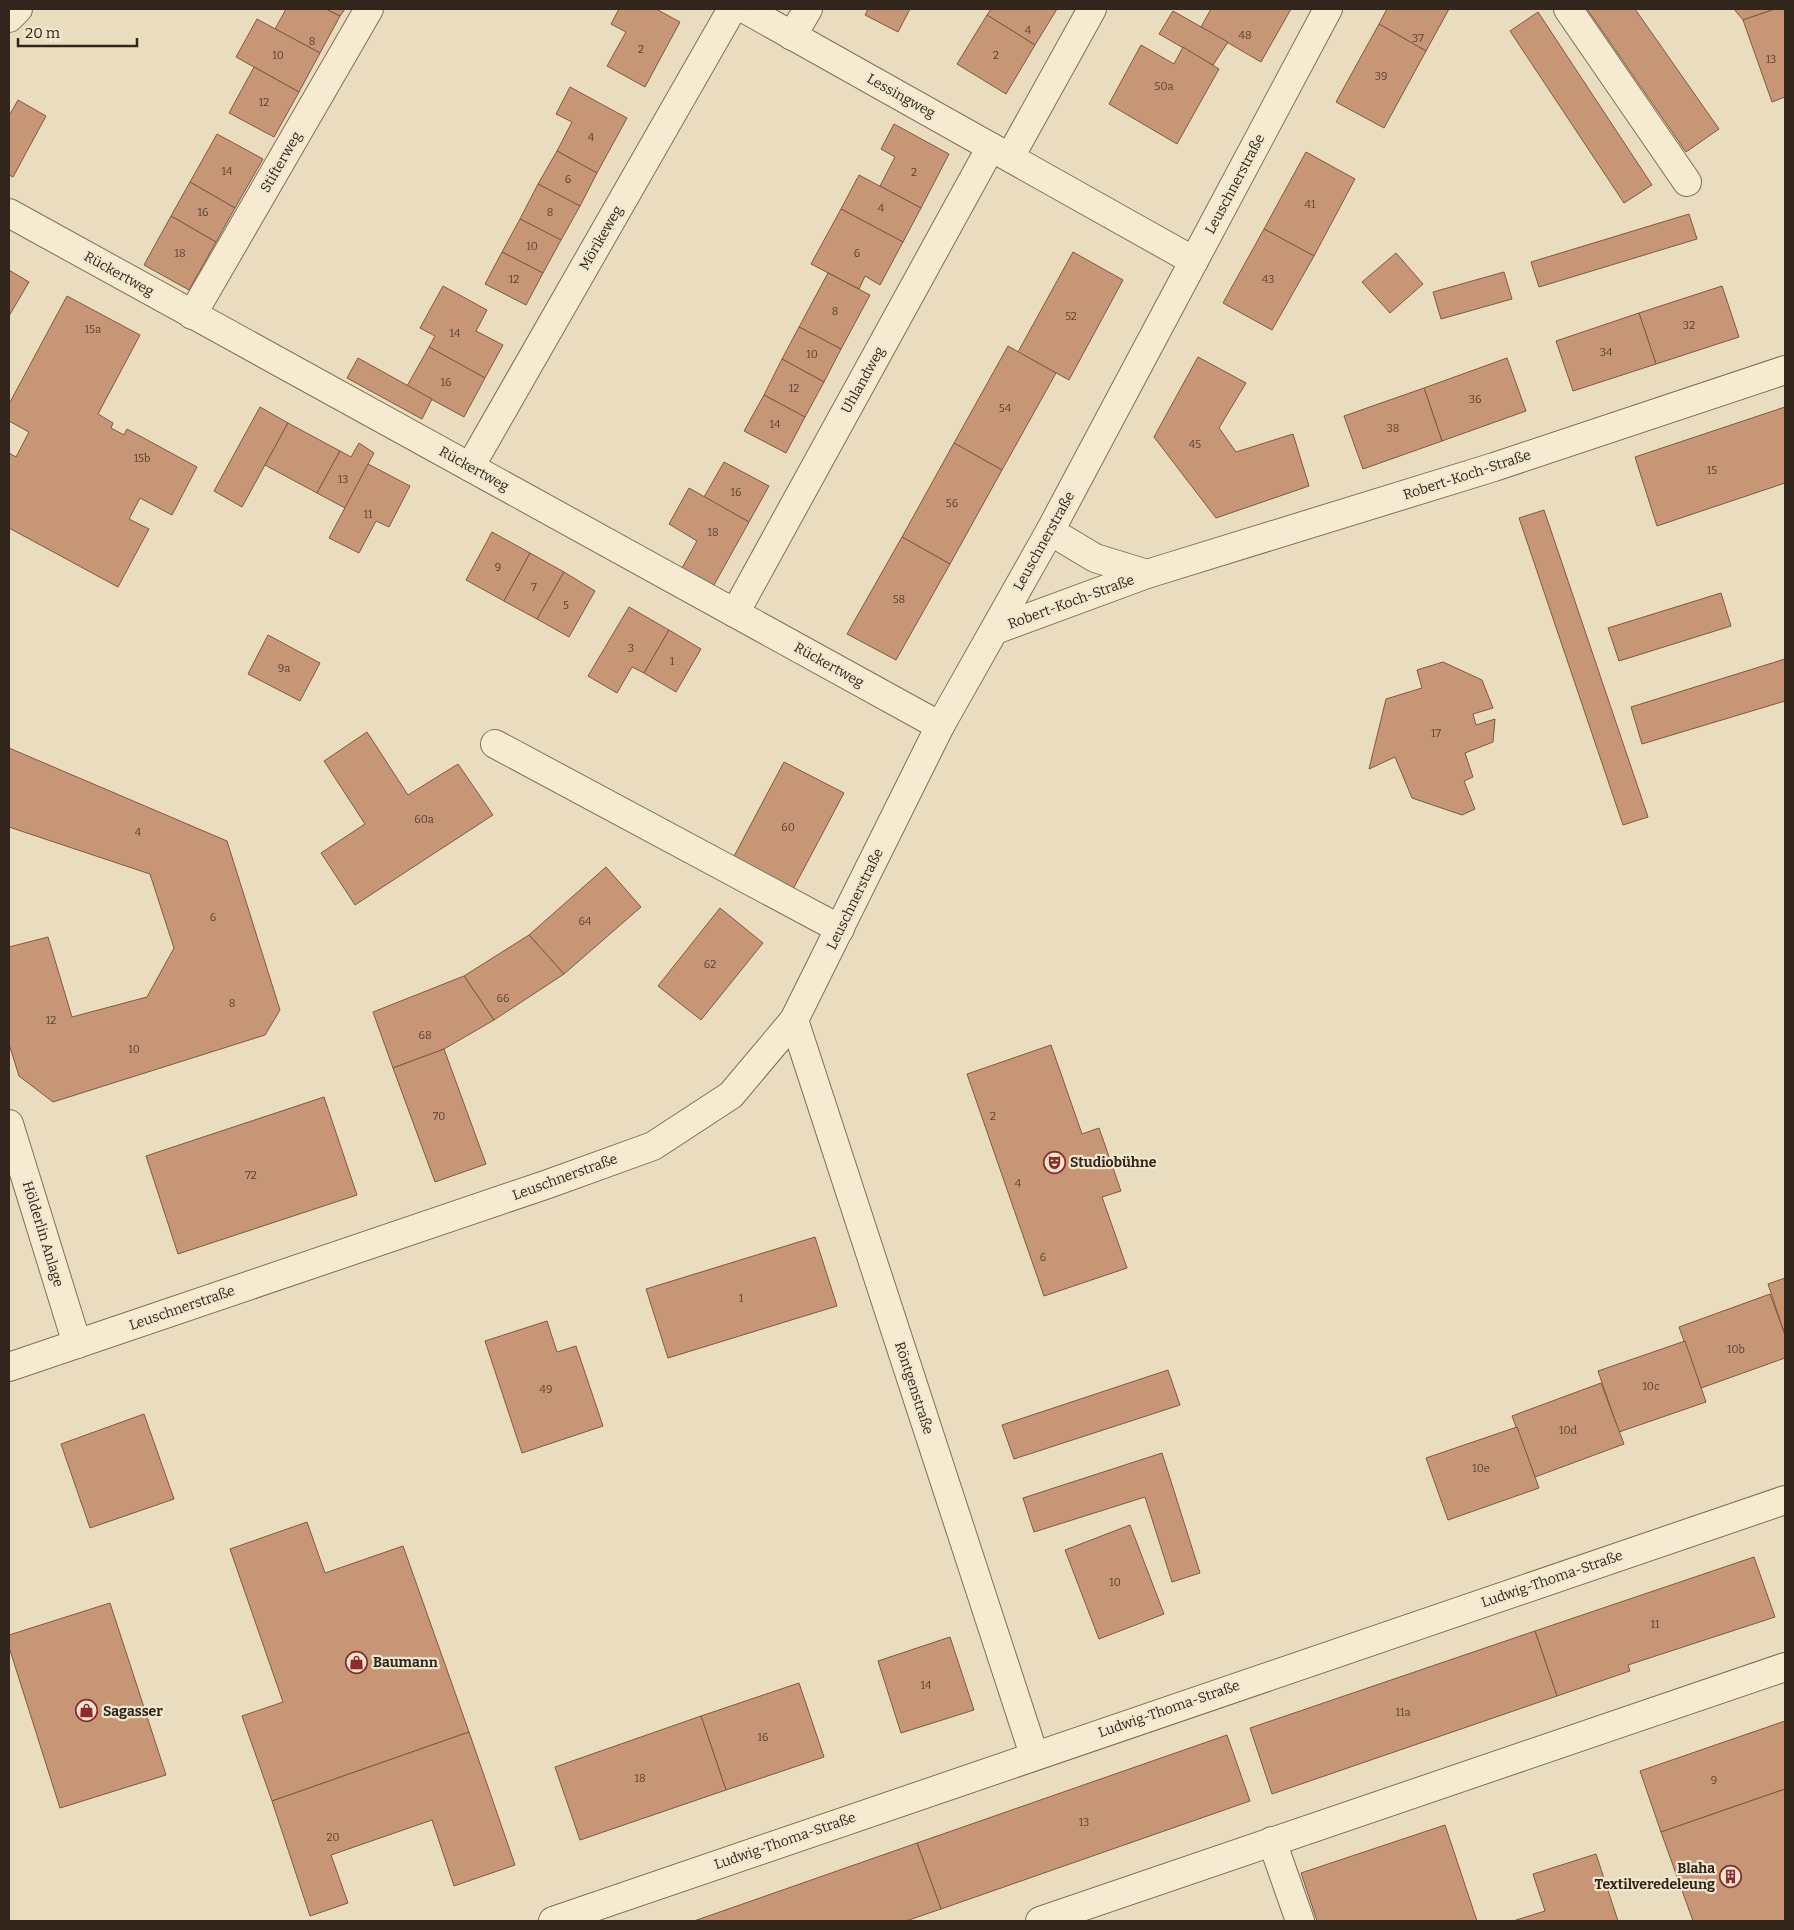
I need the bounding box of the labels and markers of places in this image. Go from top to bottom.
theatre icon: Studiobühne [1042,1150,1066,1174]
place label: Studiobühne [1070,1154,1157,1171]
shop icon: Baumann [345,1650,369,1674]
place label: Baumann [373,1654,438,1671]
shop icon: Sagasser [75,1699,99,1723]
place label: Sagasser [103,1703,163,1720]
place label: Blaha Textilveredeleung [1595,1860,1715,1893]
building icon: Blaha Textilveredeleung [1719,1864,1743,1888]

